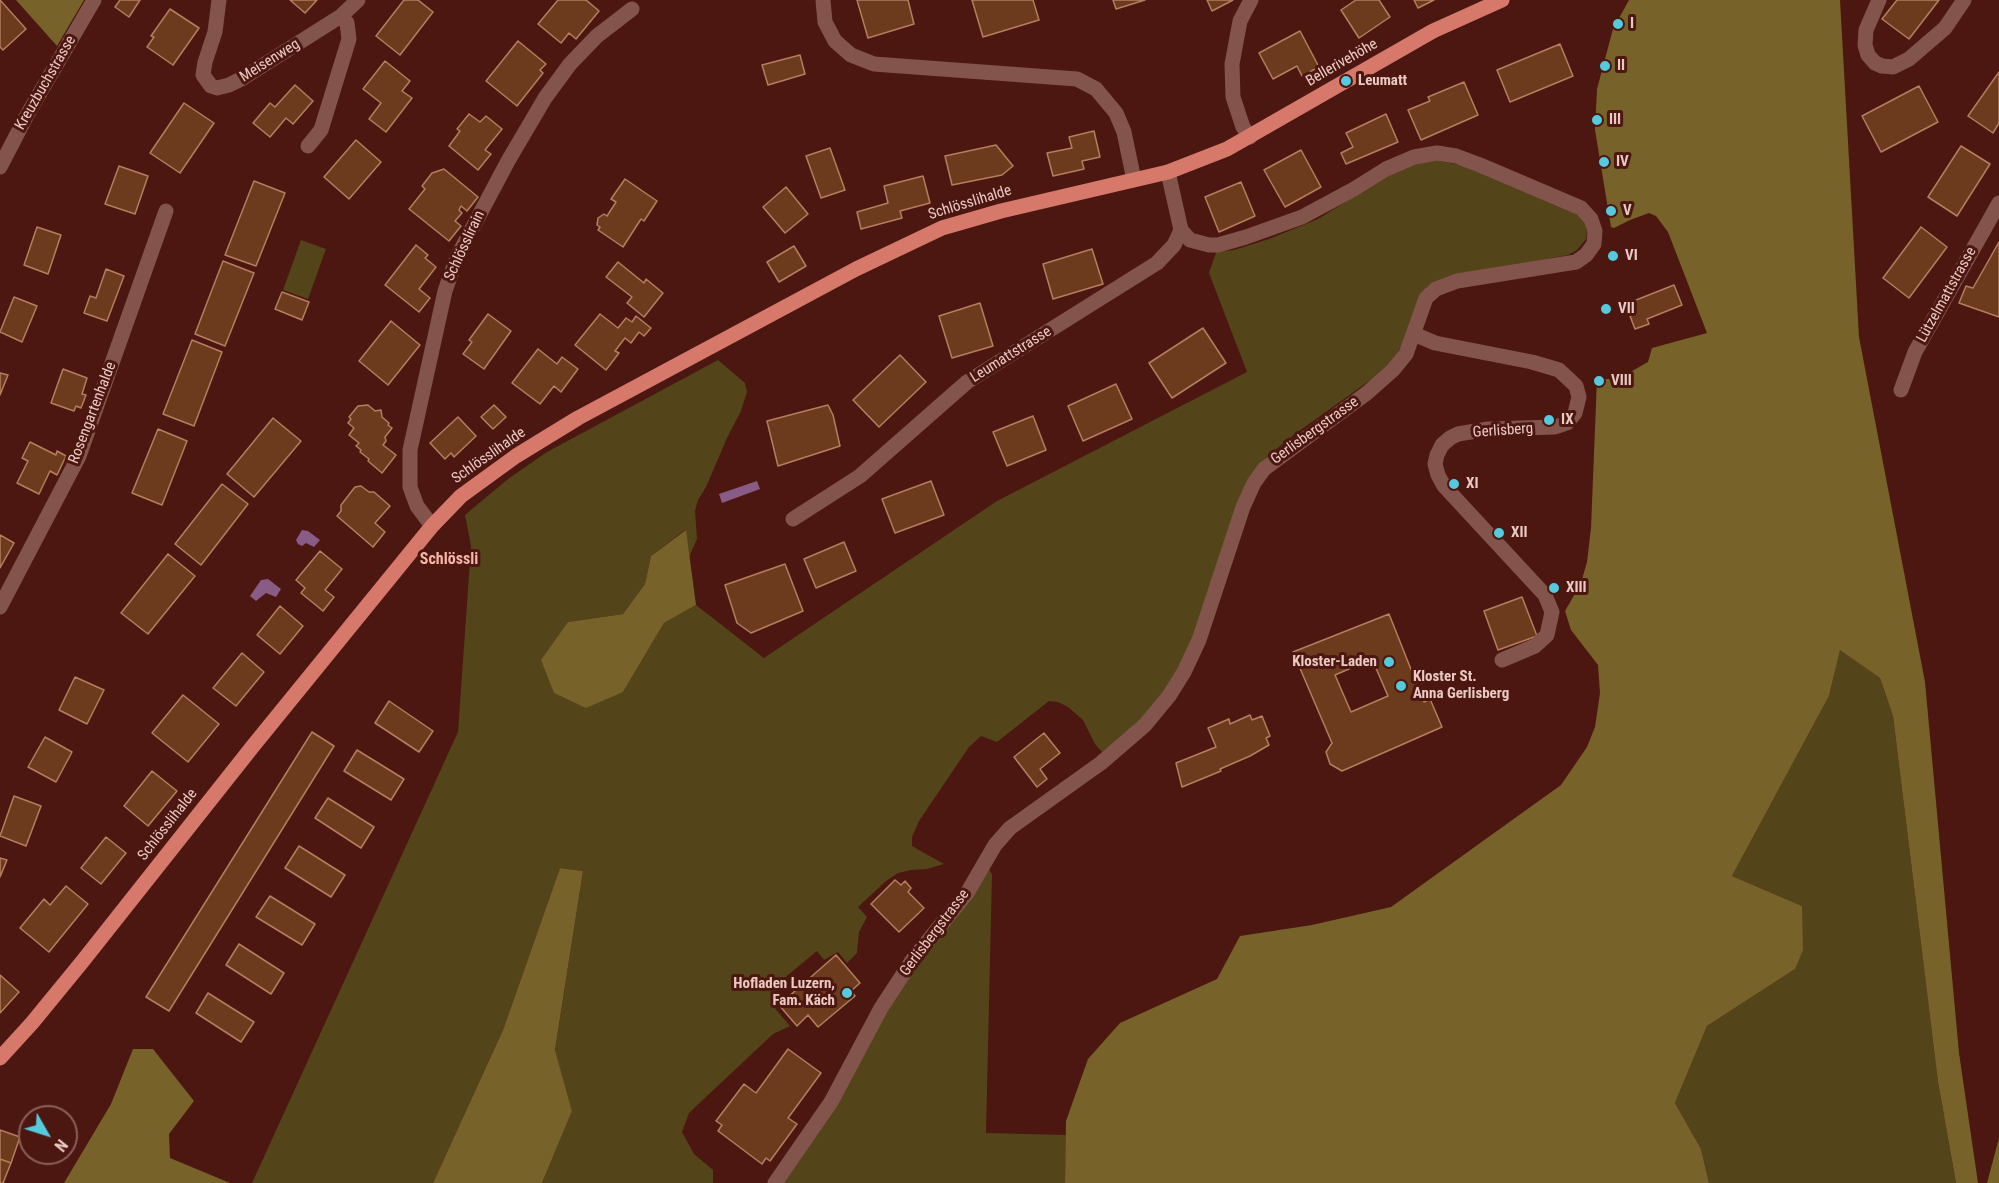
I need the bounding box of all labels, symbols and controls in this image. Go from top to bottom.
place label: I [1630,15,1634,33]
marker: I [1611,17,1625,31]
street label: Kreuzbuchstrasse [12,33,80,133]
street label: Bellerivehöhe [1303,35,1381,91]
street label: Meisenweg [237,36,303,86]
place label: II [1617,57,1625,75]
marker: II [1598,59,1612,73]
place label: Leumatt [1358,72,1407,90]
marker: Leumatt [1339,74,1353,88]
place label: III [1609,111,1621,129]
marker: III [1590,113,1604,127]
place label: IV [1616,153,1629,171]
marker: IV [1597,155,1611,169]
street label: Schlösslihalde [926,182,1014,224]
place label: V [1623,202,1632,220]
marker: V [1604,204,1618,218]
street label: Schlösslirain [441,208,489,284]
street label: Lützelmattstrasse [1913,244,1981,346]
place label: VI [1625,247,1638,265]
marker: VI [1606,249,1620,263]
place label: VII [1618,300,1635,318]
marker: VII [1599,302,1613,316]
street label: Leumattstrasse [967,323,1055,387]
street label: Rosengartenhalde [65,360,121,466]
place label: VIII [1611,372,1632,390]
marker: VIII [1592,374,1606,388]
street label: Gerlisbergstrasse [1268,393,1362,469]
place label: IX [1561,411,1574,429]
marker: IX [1542,413,1556,427]
street label: Gerlisberg [1472,420,1534,442]
street label: Schlösslihalde [449,424,529,488]
place label: XI [1466,475,1478,493]
marker: XI [1447,477,1461,491]
place label: XII [1511,524,1527,542]
marker: XII [1492,526,1506,540]
district label: Schlössli [420,550,478,570]
place label: XIII [1566,579,1587,597]
marker: XIII [1547,581,1561,595]
place label: Kloster-Laden [1292,653,1377,671]
marker: Kloster-Laden [1382,655,1396,669]
place label: Kloster St. Anna Gerlisberg [1413,668,1509,703]
marker: Kloster St. Anna Gerlisberg [1394,679,1408,693]
street label: Schlösslihalde [134,786,202,864]
street label: Gerlisbergstrasse [897,886,973,980]
place label: Hofladen Luzern, Fam. Käch [733,975,835,1010]
marker: Hofladen Luzern, Fam. Käch [840,986,854,1000]
north arrow [18,1105,78,1165]
text: N [50,1136,71,1155]

